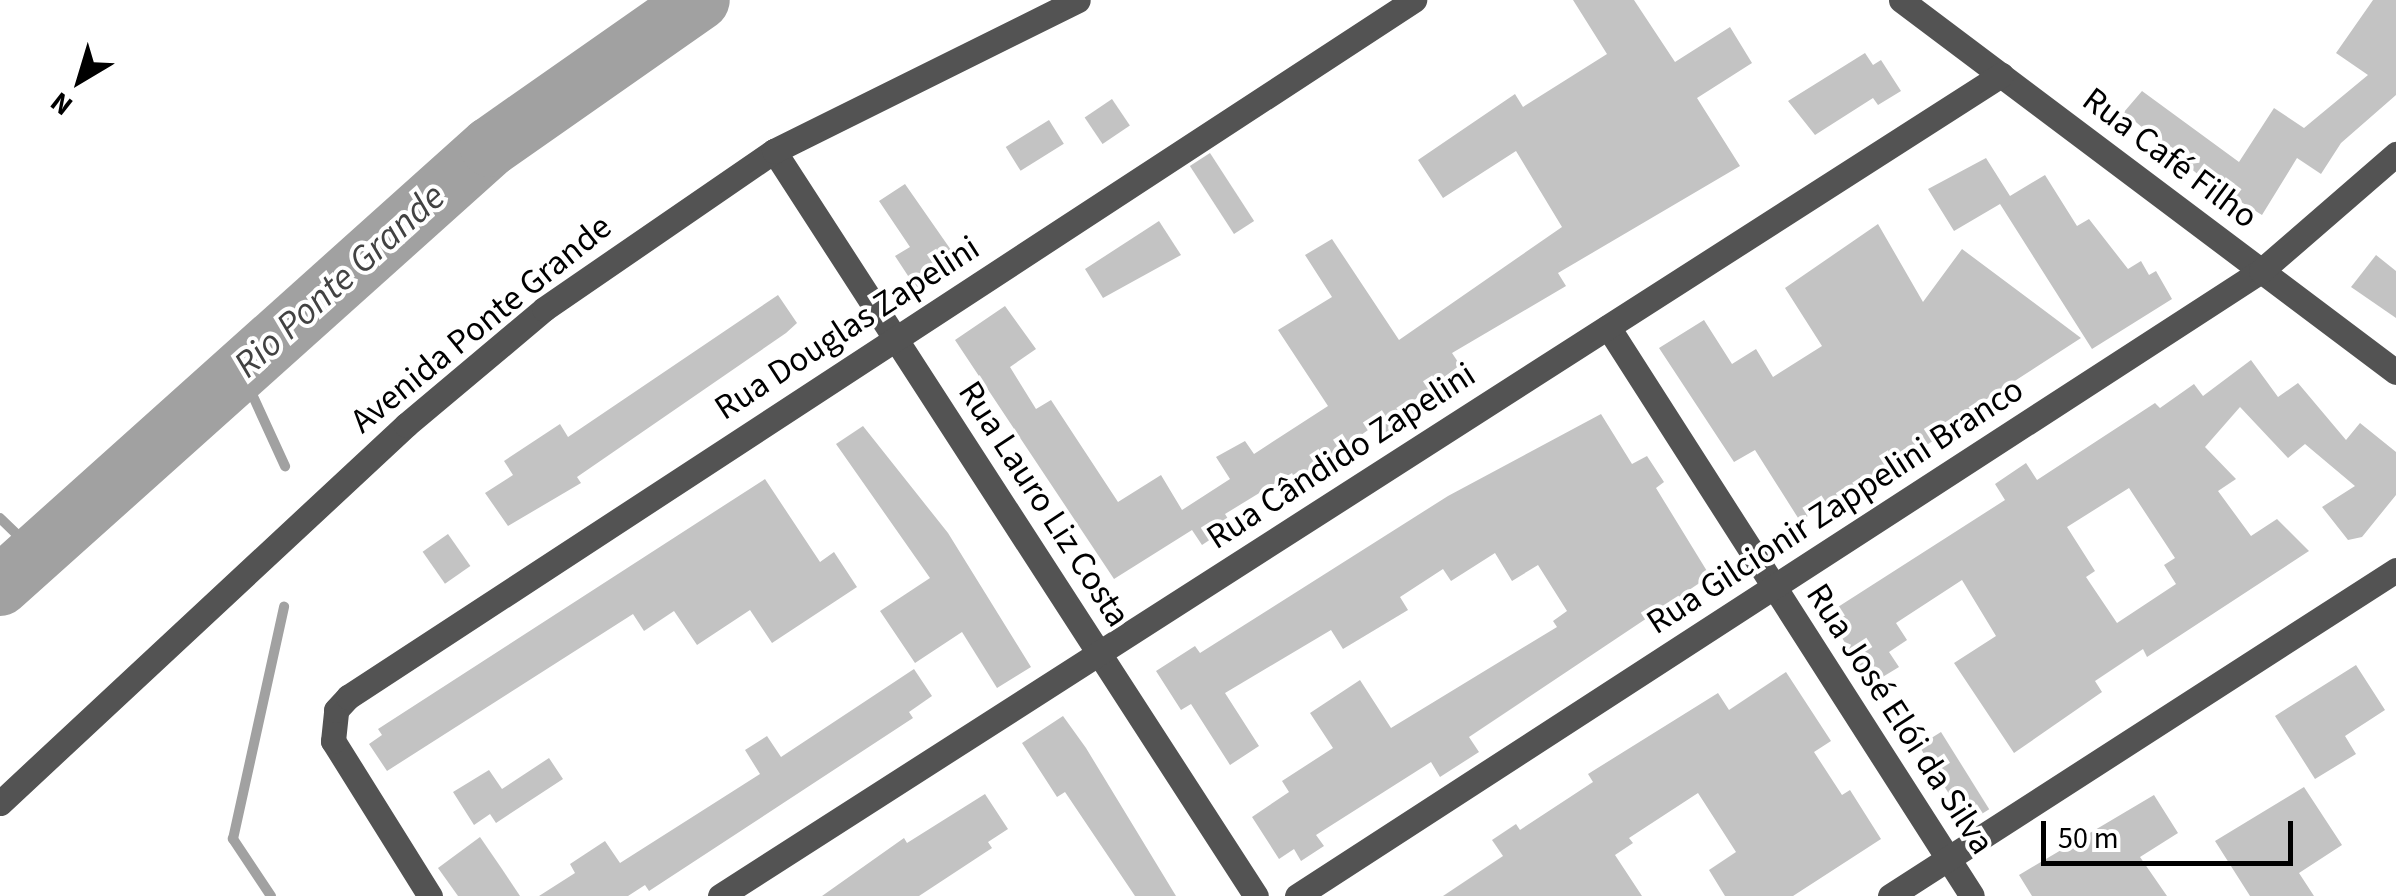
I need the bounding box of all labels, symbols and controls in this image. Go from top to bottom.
north arrow [30,30,130,130]
street label: Rua Café Filho [2074,79,2266,237]
text: N [42,82,81,125]
water label: Rio Ponte Grande [225,174,455,388]
street label: Avenida Ponte Grande [342,206,620,442]
street label: Rua Douglas Zapelini [707,227,987,429]
street label: Rua Cândido Zapelini [1199,353,1483,559]
street label: Rua Gilcionir Zappelini Branco [1639,368,2031,644]
street label: Rua Lauro Liz Costa [949,373,1139,635]
street label: Rua José Elói da Silva [1797,576,2003,862]
scale bar [2046,801,2298,863]
text: 50 m [2058,817,2119,860]

